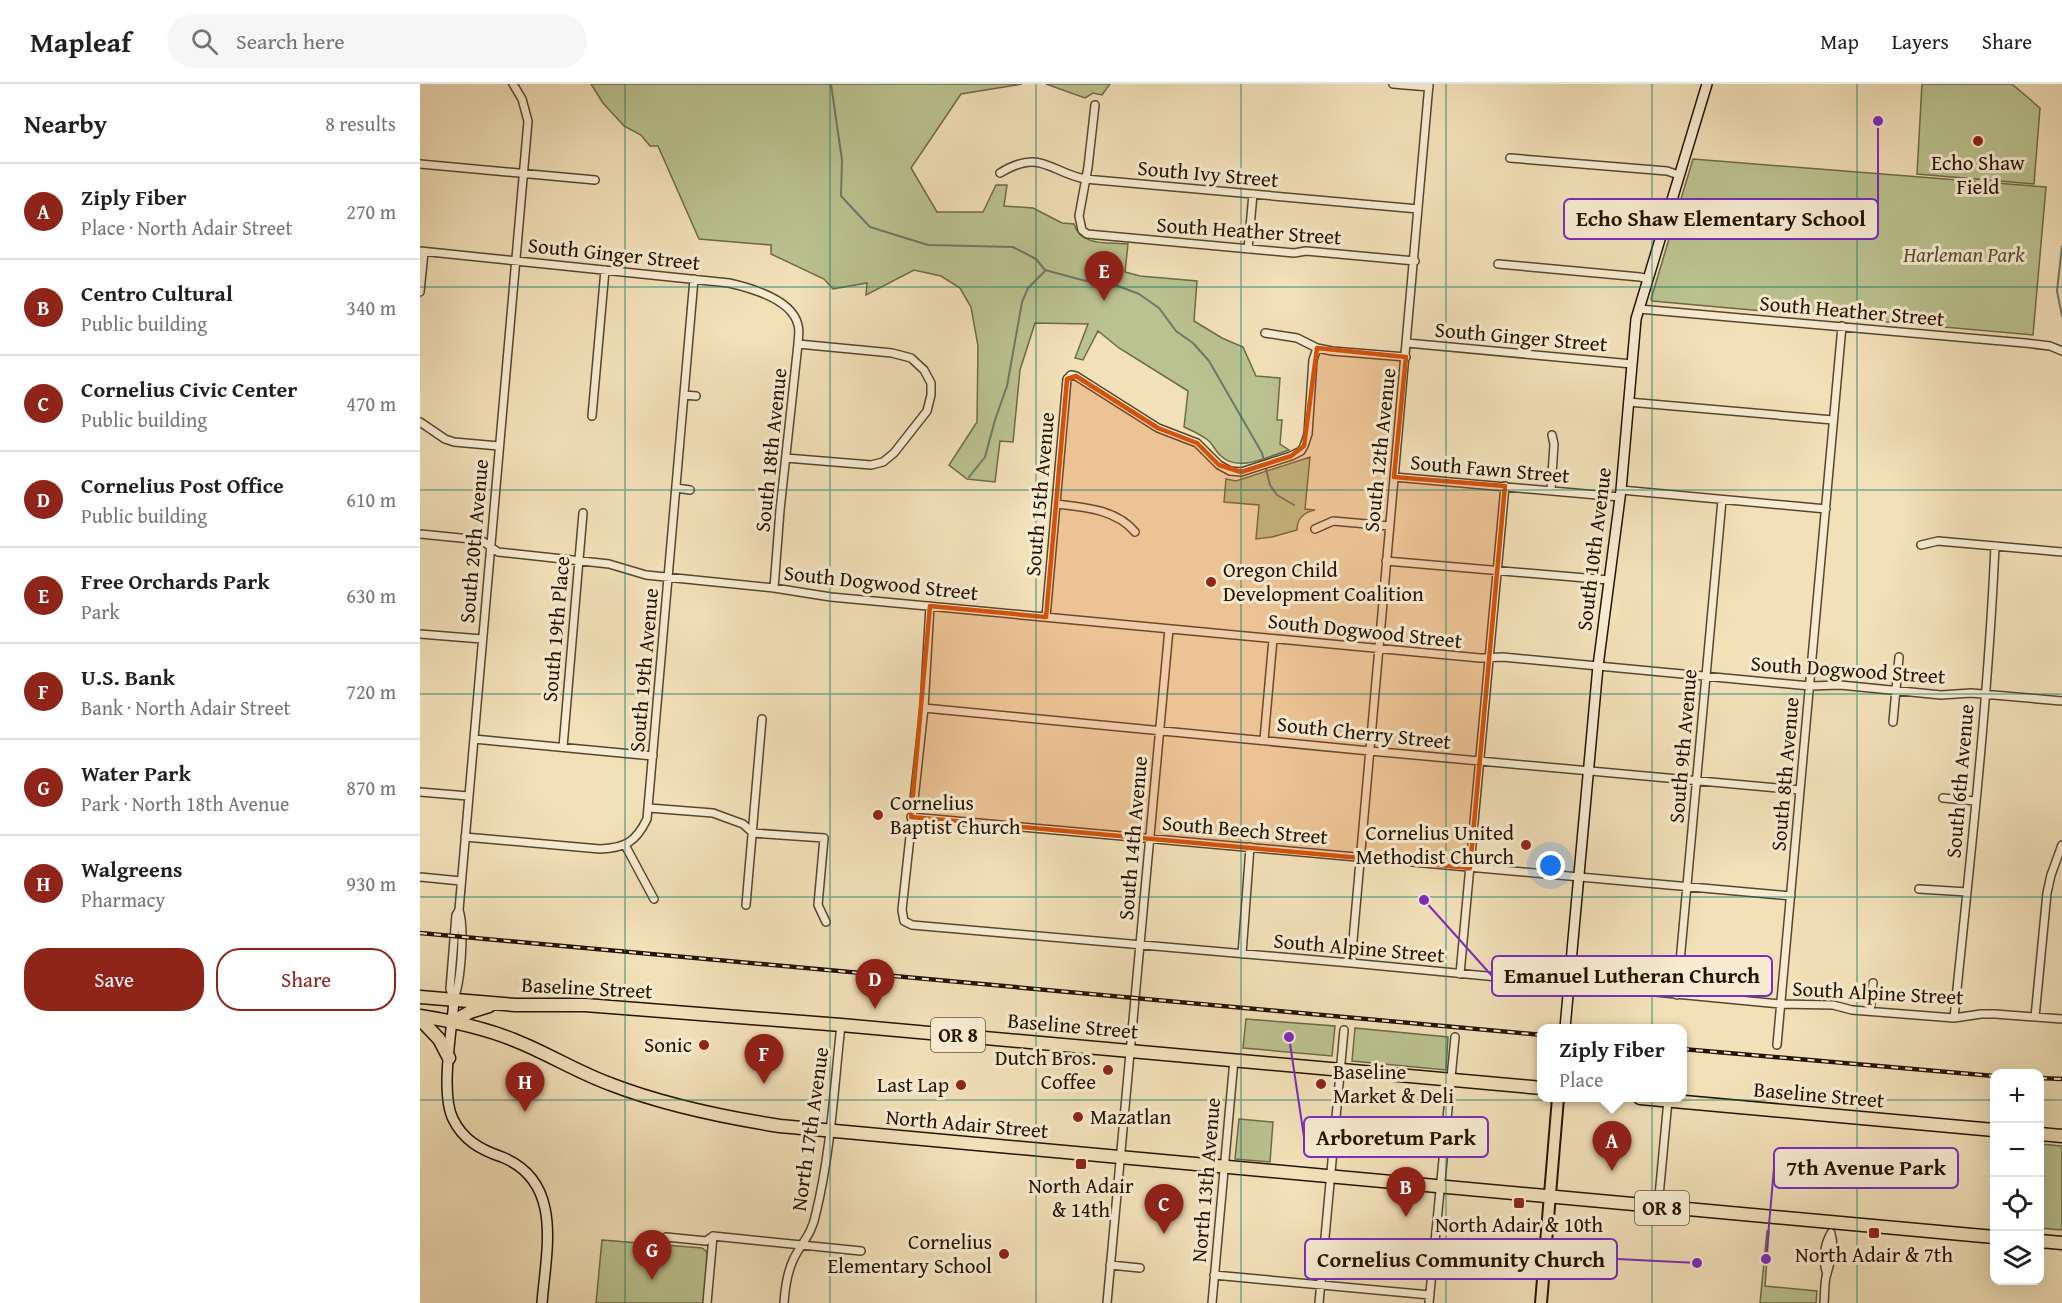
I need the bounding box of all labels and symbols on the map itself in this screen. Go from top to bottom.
marker: Echo Shaw Field [1971,134,1985,148]
place label: Echo Shaw Field [1931,147,2025,202]
street label: South Ivy Street [1136,152,1280,195]
callout: Echo Shaw Elementary School [1564,199,1878,239]
text: Echo Shaw Elementary School [1576,202,1866,234]
street label: South Heather Street [1156,209,1343,252]
street label: South Ginger Street [526,229,702,278]
park label: Harleman Park [1902,239,2025,270]
pin: E [1084,252,1124,301]
street label: South Heather Street [1758,287,1946,334]
street label: South Ginger Street [1434,314,1609,360]
street label: South 18th Avenue [746,366,795,533]
street label: South 12th Avenue [1355,366,1404,533]
street label: South 15th Avenue [1017,410,1062,577]
street label: South Fawn Street [1409,446,1571,491]
street label: South 20th Avenue [451,457,496,624]
street label: South 10th Avenue [1568,465,1619,633]
place label: Oregon Child Development Coalition [1223,554,1424,609]
street label: South 19th Place [534,555,577,703]
street label: South Dogwood Street [782,557,980,608]
marker: Oregon Child Development Coalition [1204,575,1218,589]
street label: South 19th Avenue [621,586,666,753]
street label: South Dogwood Street [1266,605,1464,656]
street label: South Dogwood Street [1750,647,1947,692]
street label: South 9th Avenue [1660,667,1705,824]
street label: South 8th Avenue [1762,695,1807,852]
street label: South 6th Avenue [1937,702,1982,859]
street label: South Cherry Street [1276,708,1453,757]
street label: South 14th Avenue [1110,754,1155,921]
place label: Cornelius Baptist Church [890,787,1021,842]
street label: South Beech Street [1161,807,1330,852]
marker: Cornelius Baptist Church [871,808,885,822]
place label: Cornelius United Methodist Church [1356,817,1515,872]
marker: Cornelius United Methodist Church [1519,838,1533,852]
your location [1536,851,1565,880]
street label: South Alpine Street [1272,925,1446,970]
callout: Emanuel Lutheran Church [1492,956,1772,996]
text: Emanuel Lutheran Church [1504,959,1760,991]
pin: D [856,960,894,1009]
street label: Baseline Street [521,969,654,1006]
street label: South Alpine Street [1792,973,1965,1012]
street label: Baseline Street [1006,1004,1140,1047]
road number: OR 8 [931,1018,985,1052]
place label: Sonic [644,1029,692,1060]
pin: F [744,1034,784,1084]
marker: Sonic [697,1038,711,1052]
place label: Dutch Bros. Coffee [995,1042,1096,1097]
street label: North 17th Avenue [783,1045,836,1213]
place label: Baseline Market & Deli [1333,1056,1454,1111]
pin: H [506,1062,544,1112]
marker: Dutch Bros. Coffee [1101,1063,1115,1077]
place label: Last Lap [877,1069,949,1100]
street label: Baseline Street [1752,1073,1886,1116]
marker: Baseline Market & Deli [1314,1077,1328,1091]
marker: Last Lap [954,1078,968,1092]
street label: North 13th Avenue [1183,1096,1228,1264]
street label: North Adair Street [884,1101,1050,1146]
place label: Mazatlan [1090,1101,1171,1132]
marker: Mazatlan [1071,1110,1085,1124]
callout: Arboretum Park [1304,1117,1488,1157]
text: Arboretum Park [1316,1121,1476,1153]
pin: A [1592,1122,1632,1171]
callout: 7th Avenue Park [1774,1148,1958,1188]
text: 7th Avenue Park [1786,1151,1947,1183]
marker: North Adair & 14th [1074,1157,1088,1171]
pin: B [1386,1168,1426,1217]
place label: North Adair & 14th [1028,1170,1134,1225]
pin: C [1144,1184,1184,1234]
road number: OR 8 [1635,1191,1689,1225]
marker: North Adair & 10th [1512,1196,1526,1210]
place label: North Adair & 10th [1435,1209,1603,1240]
place label: Cornelius Elementary School [827,1226,992,1281]
marker: North Adair & 7th [1867,1226,1881,1240]
pin: G [632,1230,672,1280]
callout: Cornelius Community Church [1305,1239,1617,1279]
place label: North Adair & 7th [1795,1239,1953,1270]
text: Cornelius Community Church [1317,1243,1605,1275]
marker: Cornelius Elementary School [997,1247,1011,1261]

